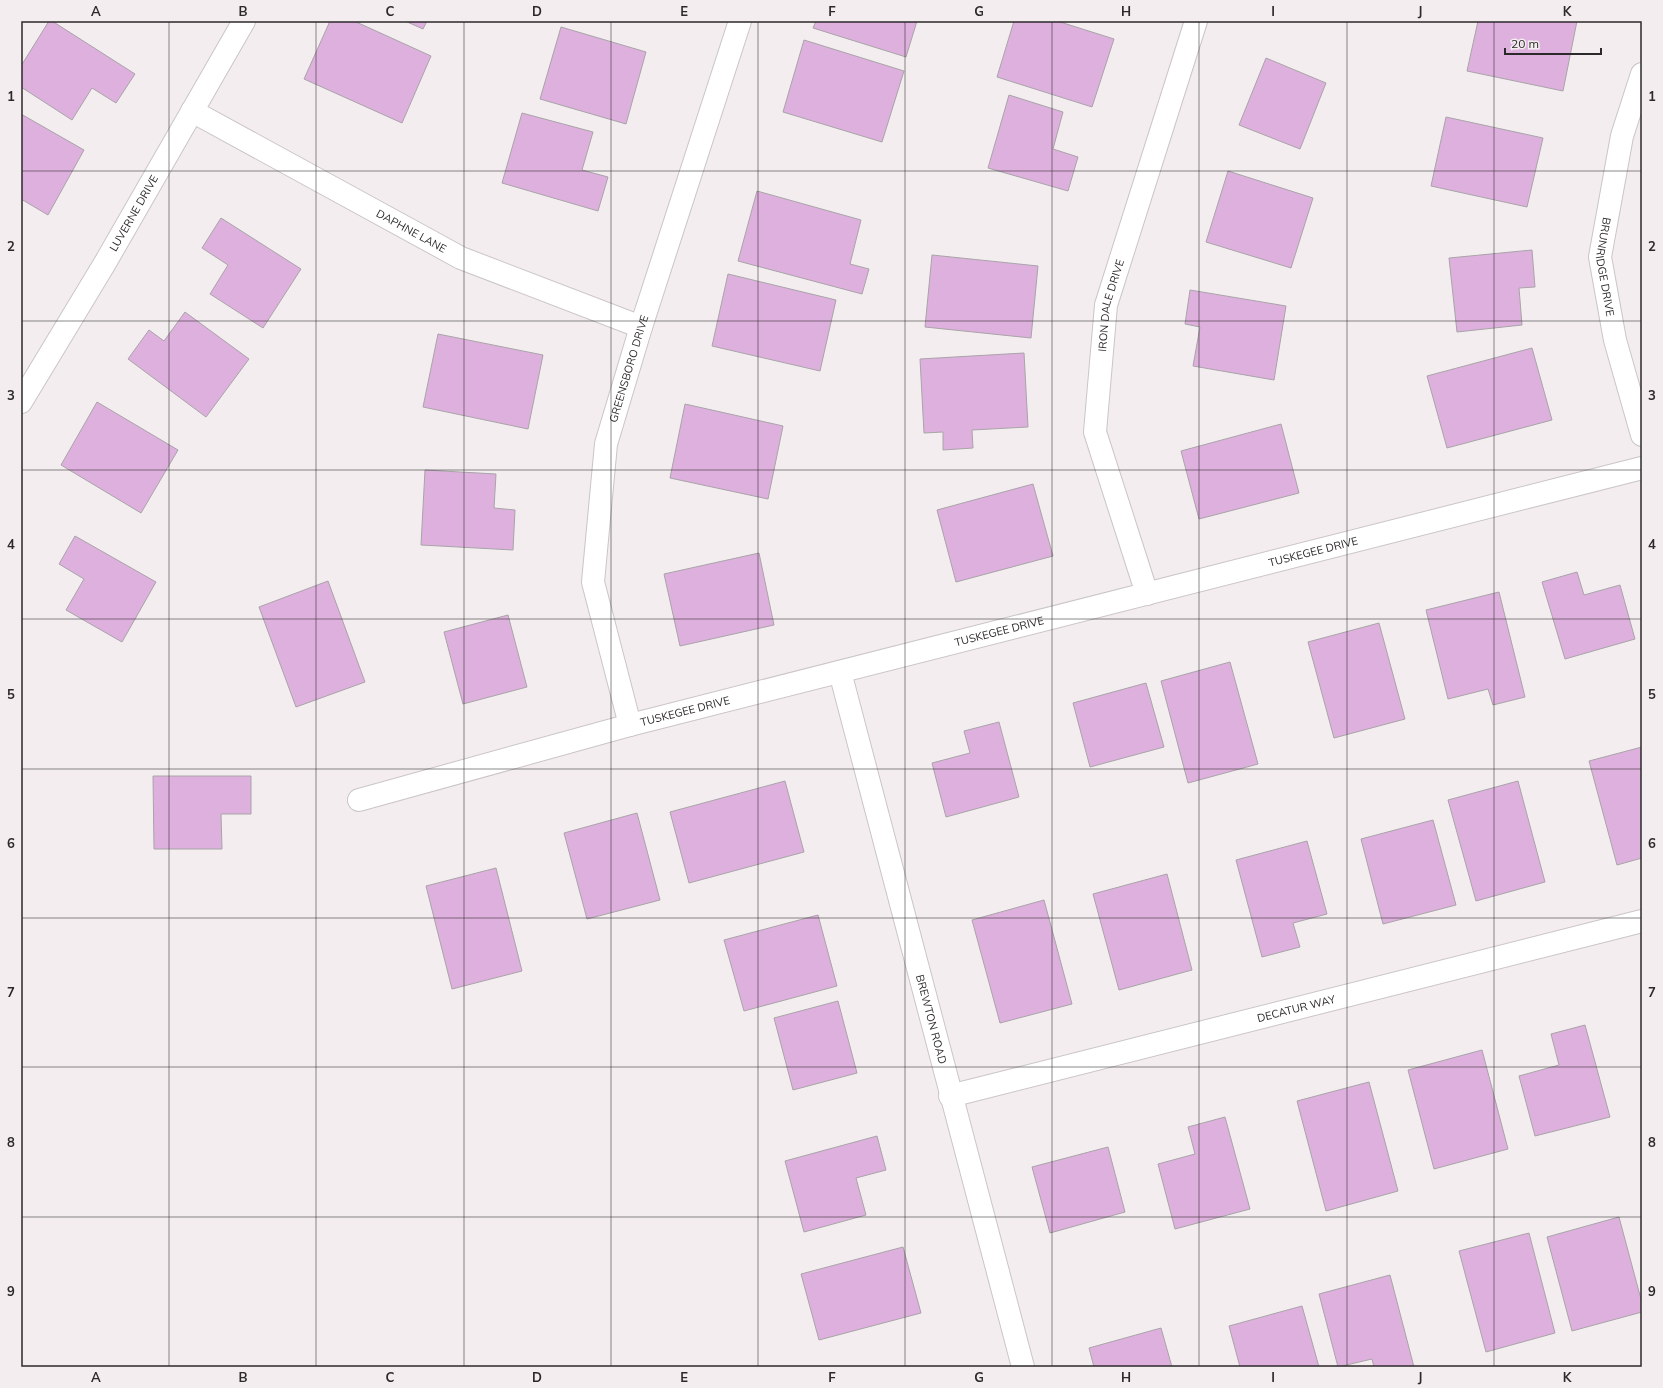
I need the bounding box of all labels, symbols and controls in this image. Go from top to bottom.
text: A [91,3,101,19]
text: B [239,3,248,19]
text: C [386,3,395,19]
text: D [532,3,542,19]
text: E [680,3,688,19]
text: F [828,3,836,19]
text: G [974,3,984,19]
text: H [1121,3,1131,19]
text: I [1271,3,1275,19]
text: J [1418,3,1422,19]
text: K [1563,3,1573,19]
scale bar [1505,30,1601,56]
text: 20 m [1511,36,1539,51]
text: 1 [7,88,15,104]
text: 1 [1648,88,1656,104]
street label: LUVERNE DRIVE [106,172,161,254]
street label: DAPHNE LANE [374,206,449,256]
street label: BRUNRIDGE DRIVE [1593,216,1618,317]
text: 2 [7,238,15,254]
text: 2 [1648,238,1656,254]
street label: IRON DALE DRIVE [1095,258,1127,352]
street label: GREENSBORO DRIVE [606,313,651,424]
text: 3 [7,387,15,403]
text: 3 [1648,387,1656,403]
street label: TUSKEGEE DRIVE [1267,533,1359,570]
text: 4 [7,536,15,552]
text: 4 [1648,536,1656,552]
street label: TUSKEGEE DRIVE [953,613,1045,649]
text: 5 [7,686,15,702]
text: 5 [1648,686,1656,702]
street label: TUSKEGEE DRIVE [639,693,731,729]
text: 6 [7,835,15,851]
text: 6 [1648,835,1656,851]
street label: BREWTON ROAD [913,973,950,1065]
text: 7 [7,984,15,1000]
text: 7 [1648,984,1656,1000]
street label: DECATUR WAY [1256,992,1337,1025]
text: 8 [7,1134,15,1150]
text: 8 [1648,1134,1656,1150]
text: 9 [7,1283,15,1299]
text: 9 [1648,1283,1656,1299]
text: A [91,1369,101,1385]
text: B [239,1369,248,1385]
text: C [386,1369,395,1385]
text: D [532,1369,542,1385]
text: E [680,1369,688,1385]
text: F [828,1369,836,1385]
text: G [974,1369,984,1385]
text: H [1121,1369,1131,1385]
text: I [1271,1369,1275,1385]
text: J [1418,1369,1422,1385]
text: K [1563,1369,1573,1385]

